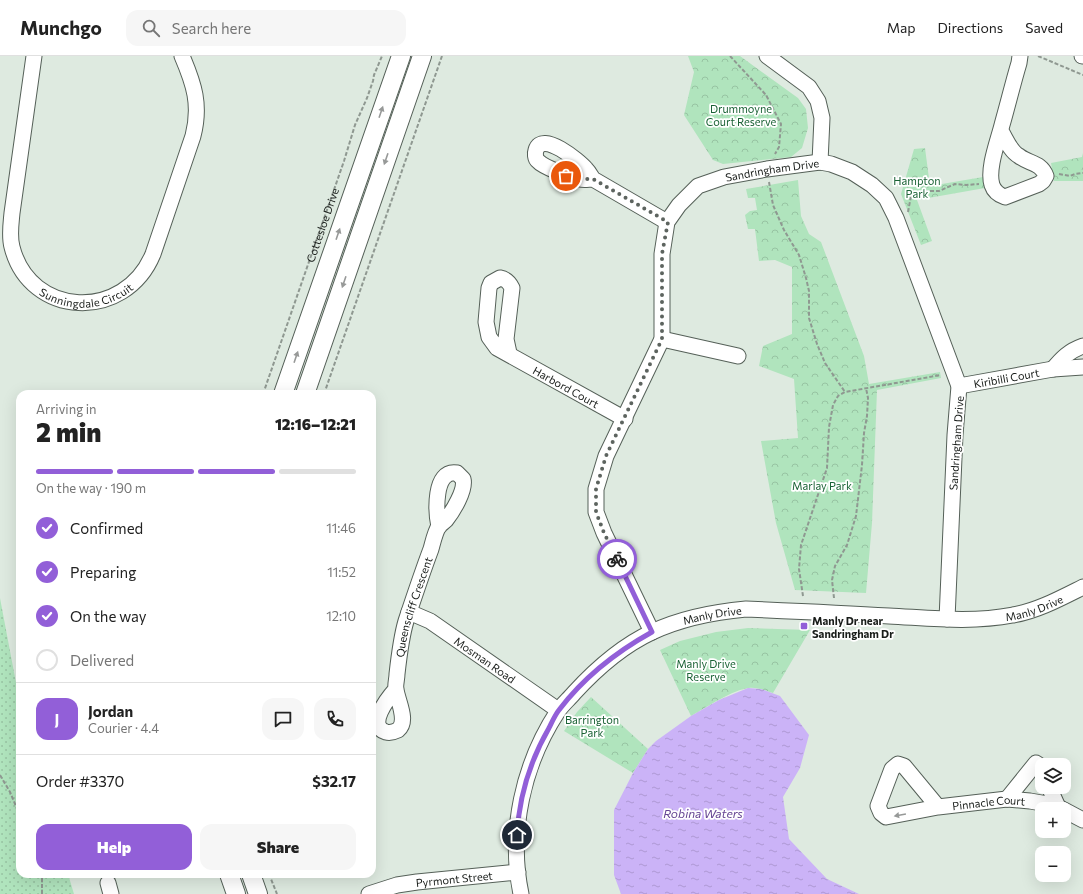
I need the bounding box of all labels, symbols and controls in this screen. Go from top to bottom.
search box [126,10,406,46]
text: Munchgo [20,16,102,39]
icon: search [140,17,162,39]
text: Search here [172,19,251,37]
text: Map [887,19,916,36]
text: Directions [938,19,1003,36]
text: Saved [1025,19,1063,36]
park label: Drummoyne Court Reserve [706,102,776,128]
one-way arrow [378,105,384,117]
one-way arrow [383,153,389,165]
street label: Sandringham Drive [724,156,820,183]
pin [549,159,583,193]
icon: bag [555,165,577,187]
park label: Hampton Park [893,174,941,200]
street label: Cottesloe Drive [303,186,341,264]
one-way arrow [336,228,342,240]
one-way arrow [340,276,346,288]
street label: Sunningdale Circuit [37,280,135,309]
one-way arrow [293,351,299,363]
street label: Harbord Court [531,363,602,410]
street label: Kiribilli Court [972,365,1041,390]
street label: Sandringham Drive [946,395,966,491]
text: Arriving in [36,401,96,417]
text: 12:16–12:21 [275,415,356,433]
text: 2 min [36,416,101,447]
park label: Marlay Park [792,479,852,492]
text: On the way · 190 m [36,480,146,496]
icon: check [36,517,58,539]
text: Confirmed [70,519,143,537]
text: 11:46 [326,520,356,536]
courier [597,539,637,579]
icon: bike [606,548,628,570]
street label: Queenscliff Crescent [393,554,434,658]
icon: check [36,561,58,583]
text: Preparing [70,563,136,581]
text: 11:52 [327,564,356,580]
street label: Manly Drive [1004,592,1065,623]
street label: Manly Drive [681,603,742,627]
icon: check [36,605,58,627]
text: On the way [70,607,147,625]
text: 12:10 [326,608,356,624]
place label: Manly Dr near Sandringham Dr [812,614,894,640]
marker: Manly Dr near Sandringham Dr [799,621,809,631]
street label: Mosman Road [452,634,518,685]
text: Delivered [70,651,134,669]
park label: Manly Drive Reserve [676,657,736,683]
button: chat [262,698,304,740]
button: phone [314,698,356,740]
text: Jordan [88,702,133,720]
text: J [55,710,59,728]
park label: Barrington Park [565,713,619,739]
text: Courier · 4.4 [88,720,159,736]
map controls [1035,758,1071,882]
button: layers [1035,758,1071,794]
text: Order #3370 [36,772,124,790]
text: $32.17 [312,772,356,790]
street label: Pinnacle Court [951,792,1026,812]
button: + [1035,802,1071,838]
water label: Robina Waters [663,806,743,820]
one-way arrow [894,812,906,818]
pin [500,818,534,852]
button: Help [36,824,192,870]
button: Share [200,824,356,870]
icon: home [506,824,528,846]
button: − [1035,846,1071,882]
street label: Pyrmont Street [415,868,494,889]

